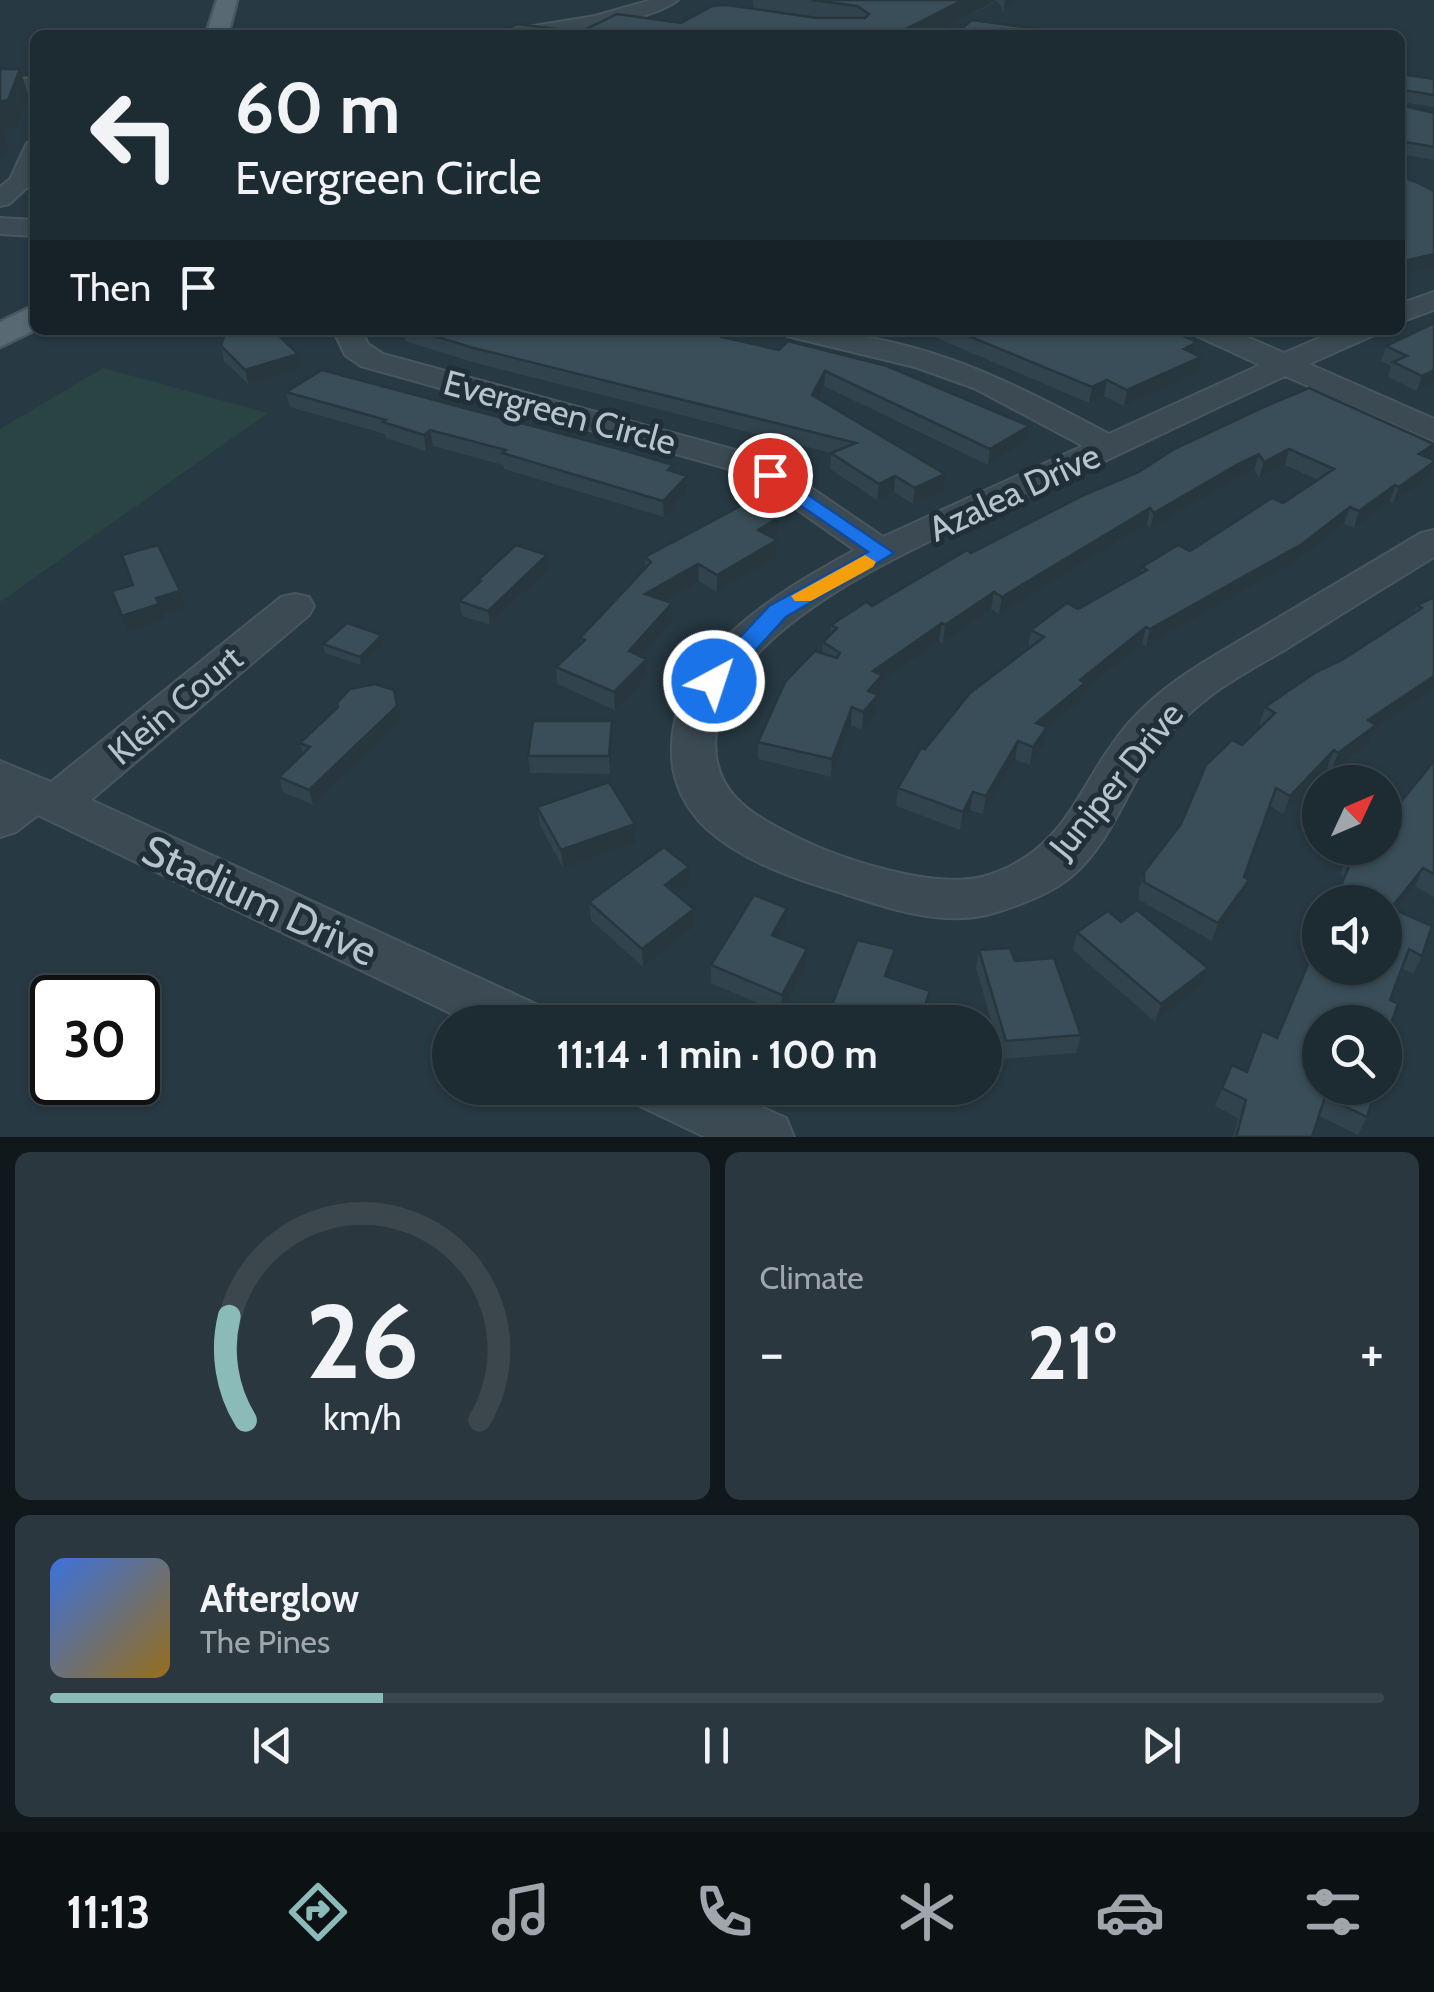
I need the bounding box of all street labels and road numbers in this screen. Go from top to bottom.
street label: Evergreen Circle [439,360,681,464]
street label: Azalea Drive [922,434,1106,550]
street label: Klein Court [99,636,251,774]
street label: Juniper Drive [1039,693,1192,868]
street label: Stadium Drive [134,823,386,977]

